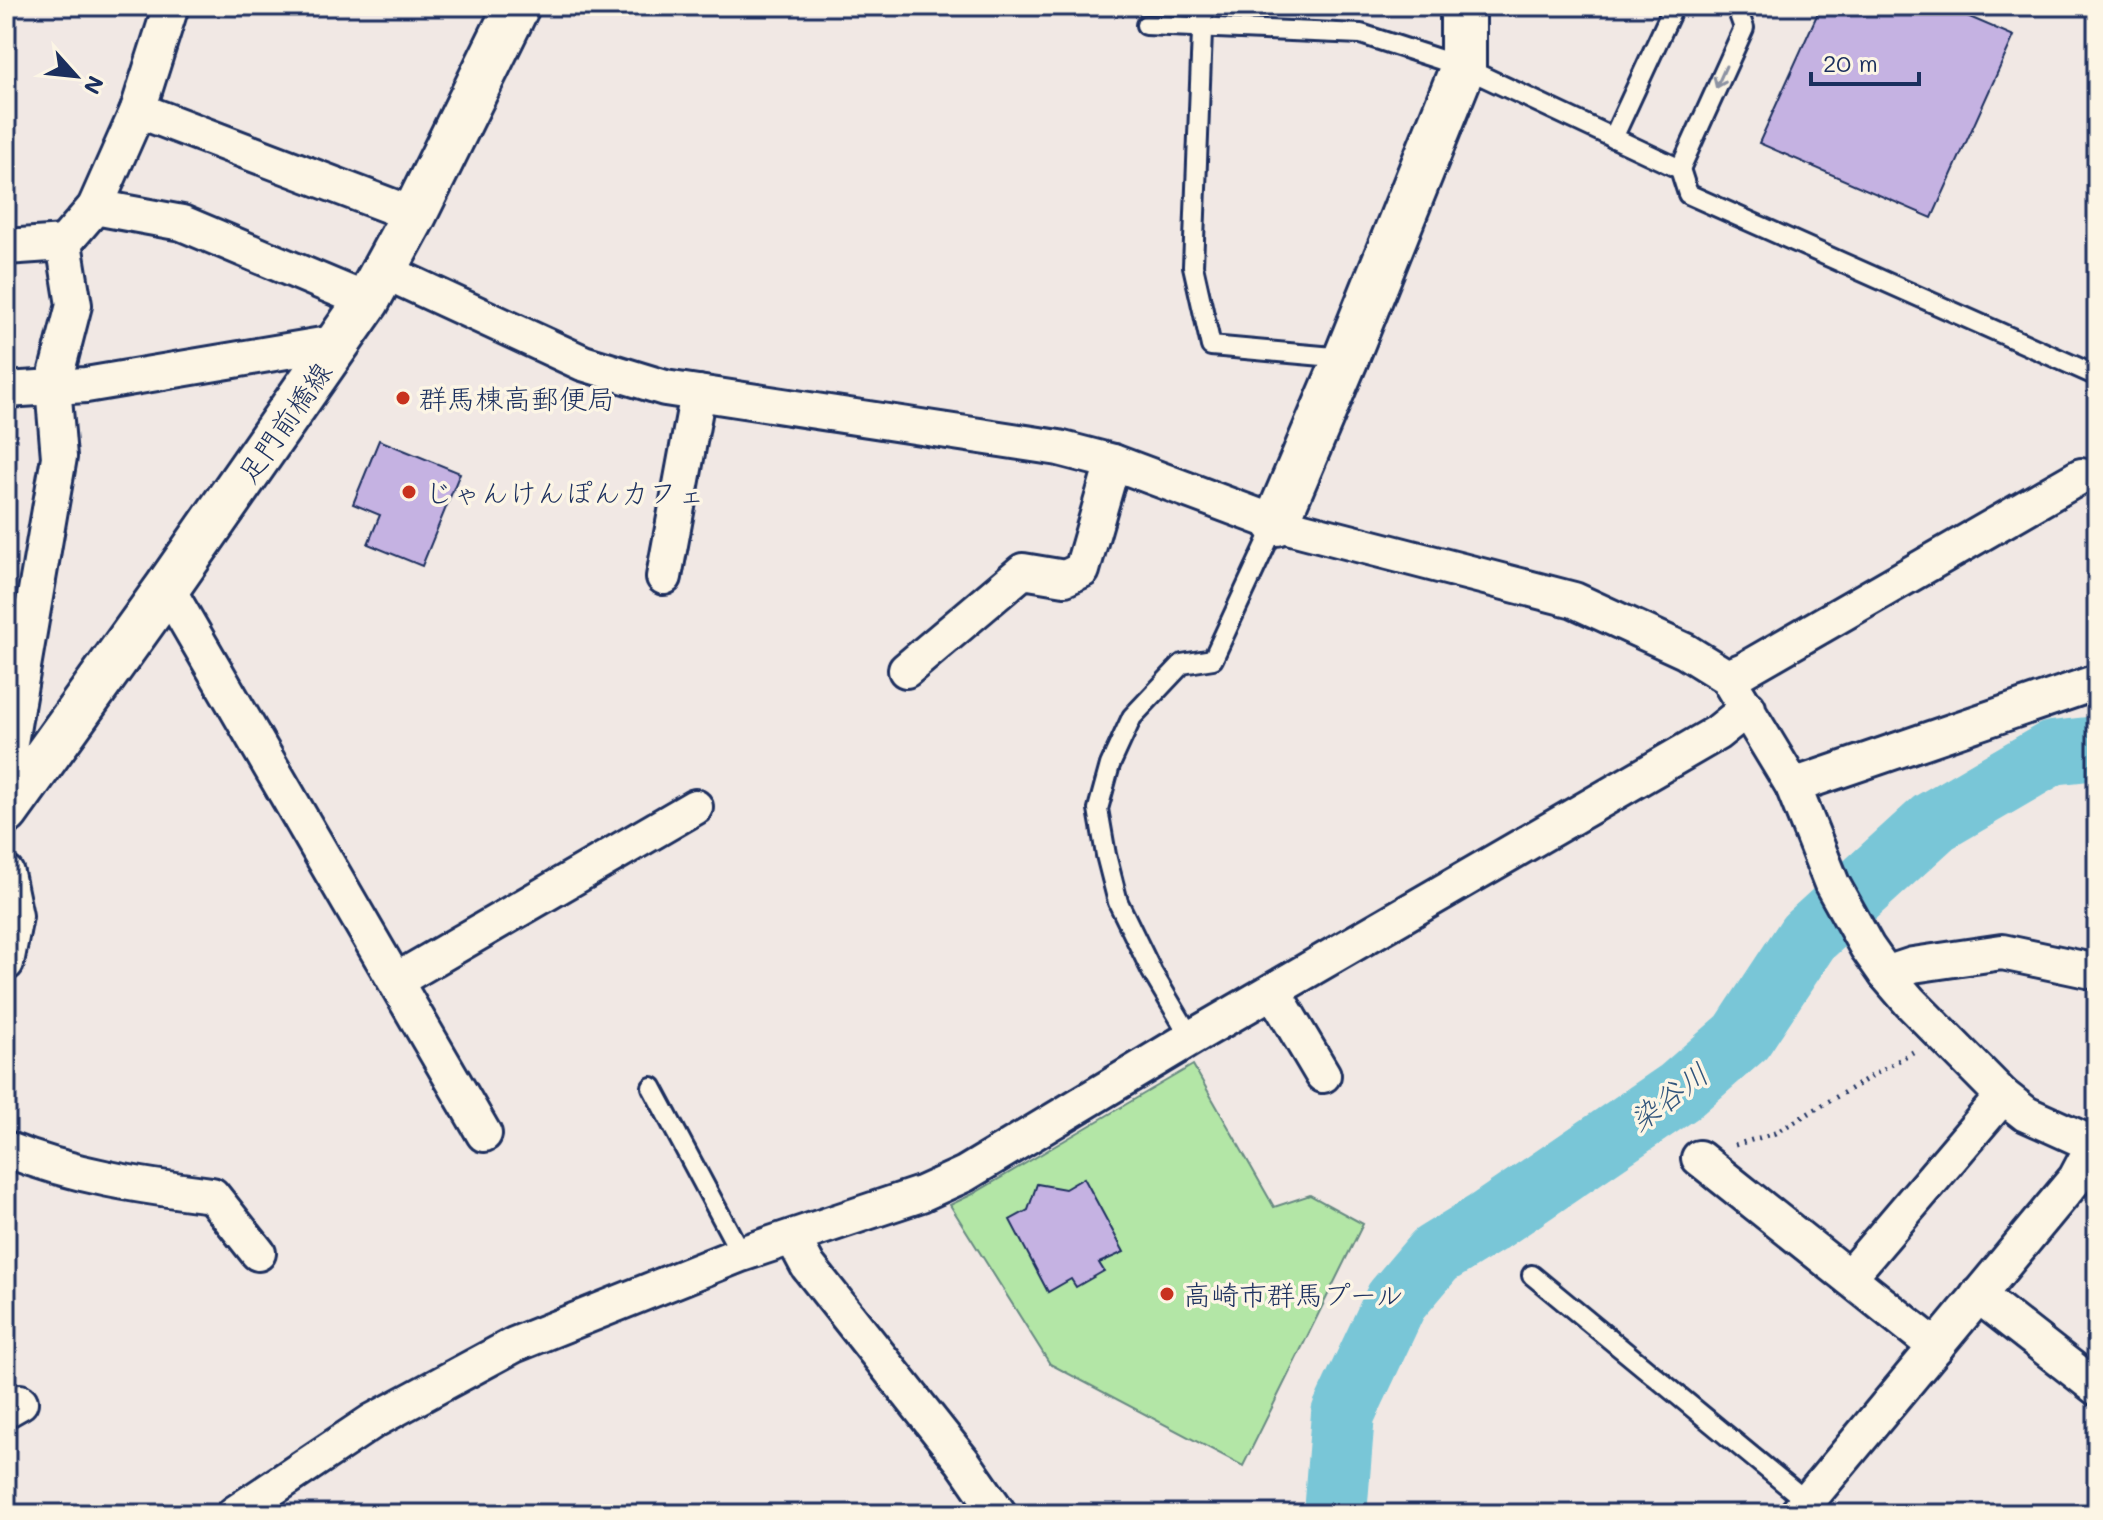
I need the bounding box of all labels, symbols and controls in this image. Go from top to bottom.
north arrow [36,36,116,116]
scale bar [1811,36,1919,86]
text: 20 m [1823,47,1878,78]
one-way arrow [1713,64,1728,89]
text: N [78,71,111,99]
street label: 足門前橋線 [229,354,339,490]
place label: 群馬棟高郵便局 [419,380,615,416]
marker: 群馬棟高郵便局 [394,389,412,407]
place label: じゃんけんぽんカフェ [425,474,705,510]
marker: じゃんけんぽんカフェ [400,483,418,501]
water label: 染谷川 [1620,1053,1716,1139]
place label: 高崎市群馬プール [1183,1276,1404,1312]
marker: 高崎市群馬プール [1158,1285,1176,1303]

